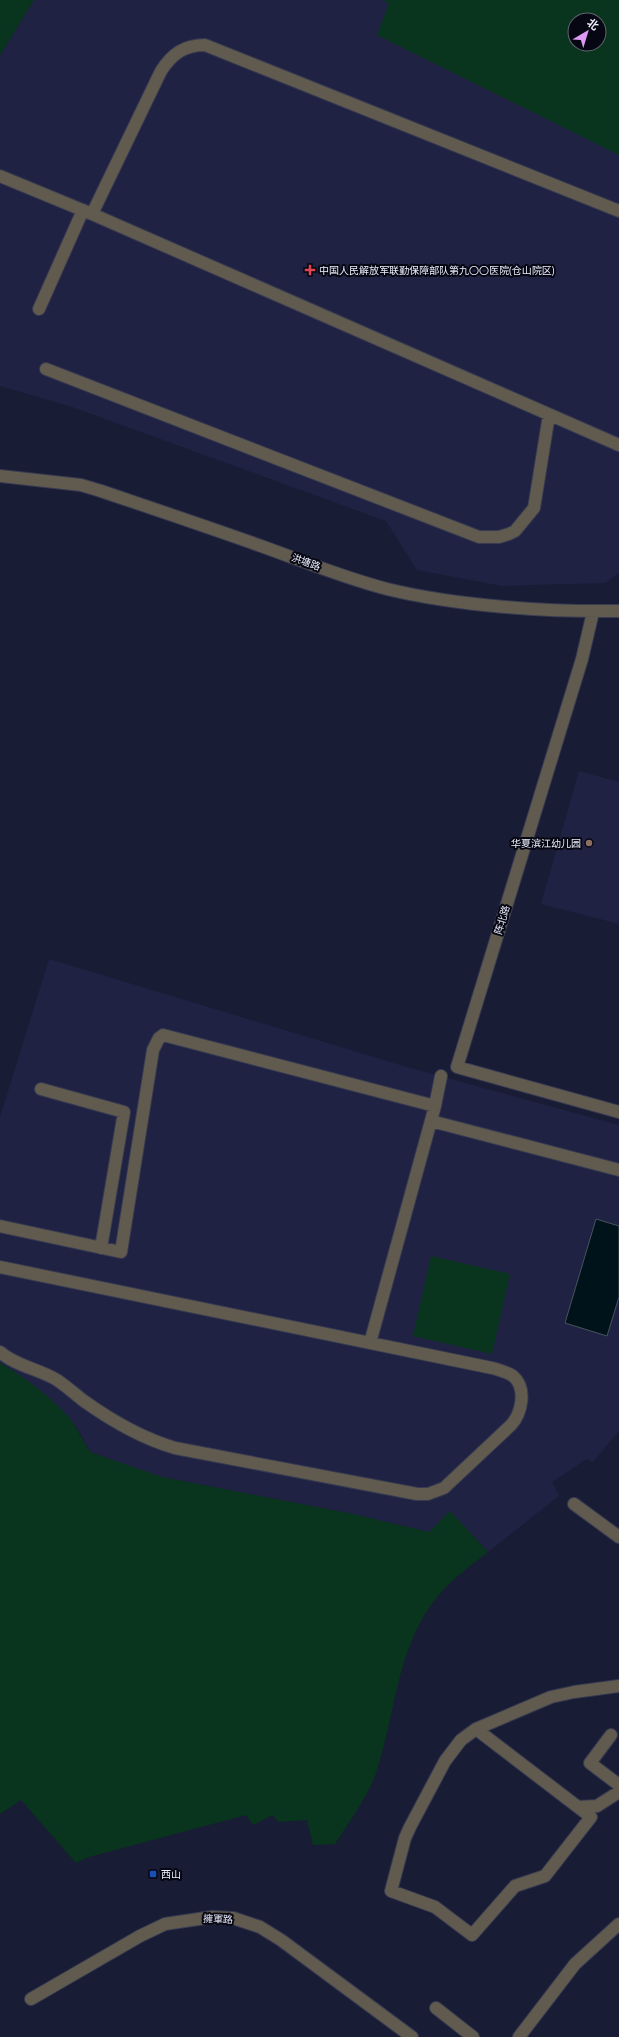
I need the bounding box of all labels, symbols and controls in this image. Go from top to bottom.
north arrow [567,12,607,52]
text: 北 [585,15,602,33]
marker: 中国人民解放军联勤保障部队第九〇〇医院(仓山院区) [304,264,316,276]
place label: 中国人民解放军联勤保障部队第九〇〇医院(仓山院区) [319,264,555,277]
street label: 洪塘路 [290,551,322,573]
place label: 华夏滨江幼儿园 [511,837,581,850]
marker: 华夏滨江幼儿园 [584,838,594,848]
street label: 阵北路 [491,904,513,936]
place label: 西山 [161,1868,181,1881]
marker: 西山 [148,1869,158,1879]
street label: 擁軍路 [203,1912,233,1926]

